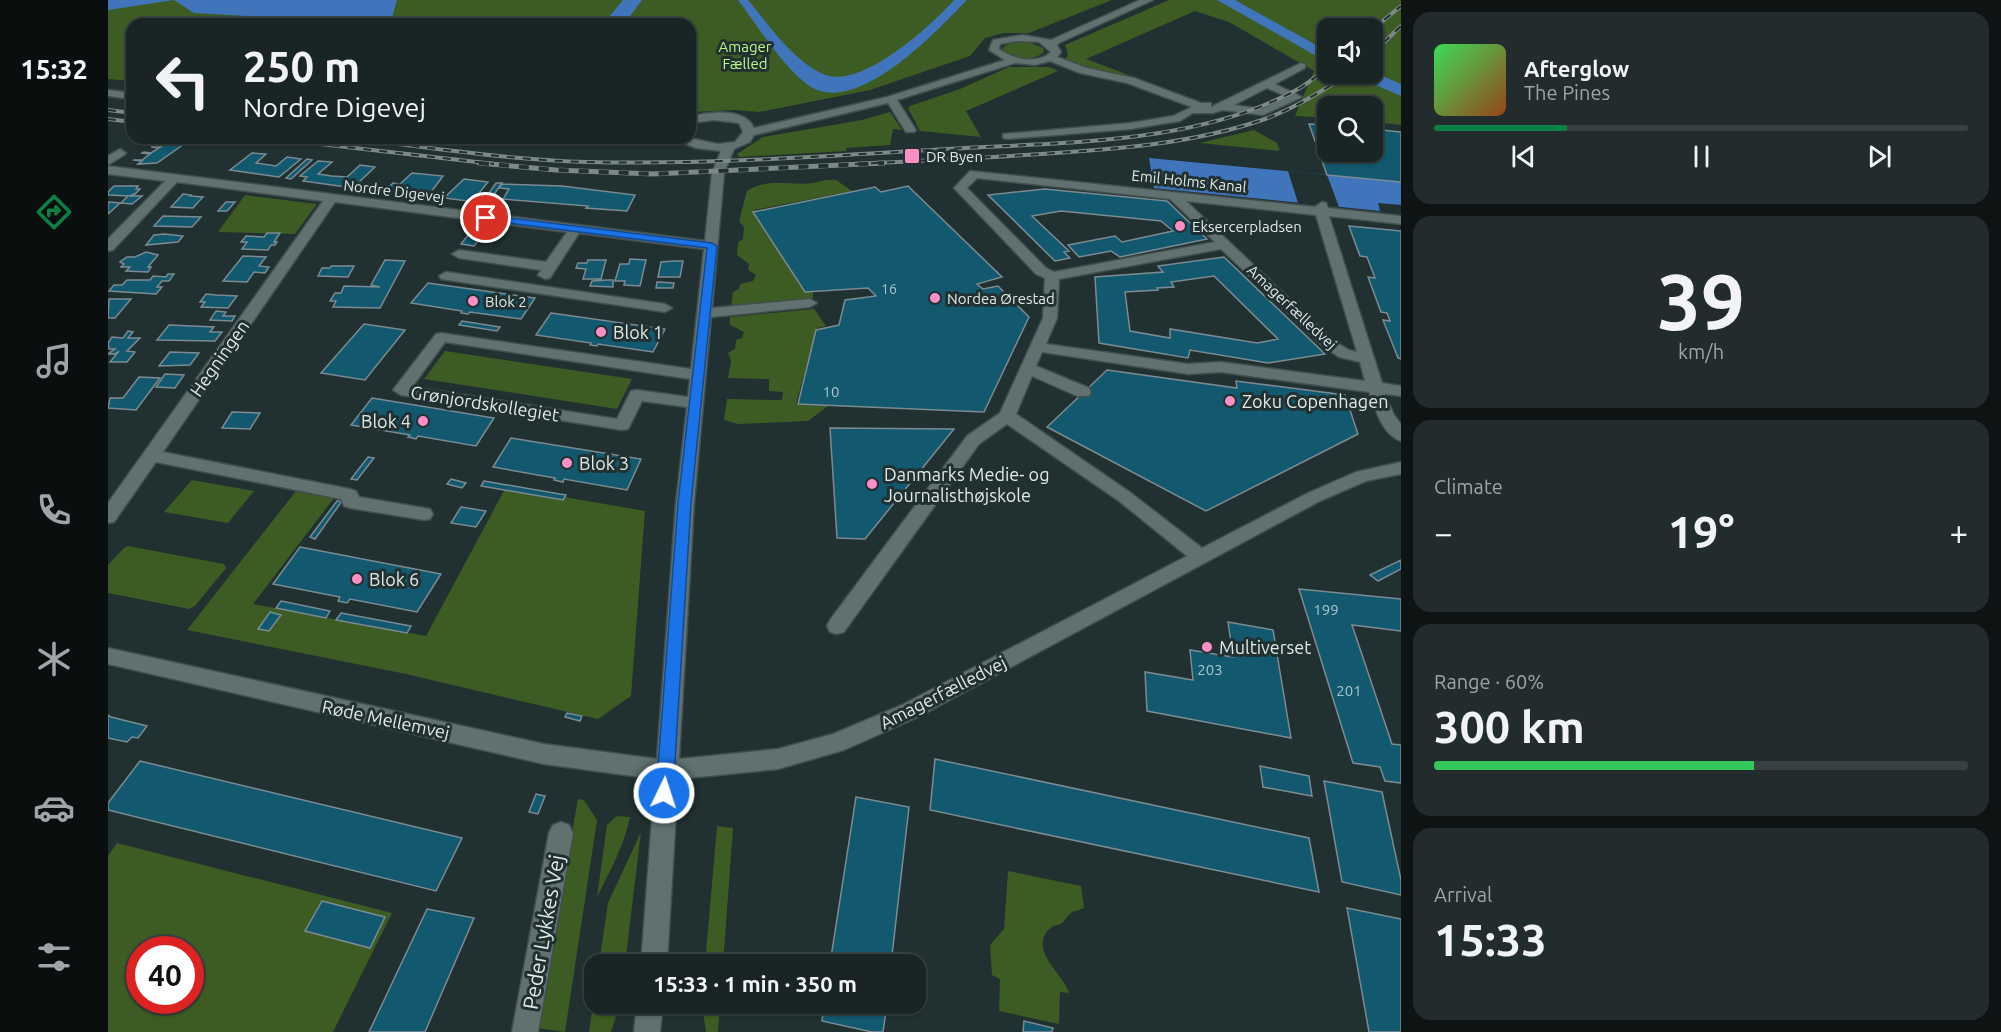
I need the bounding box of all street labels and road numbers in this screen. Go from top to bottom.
street label: Emil Holms Kanal [1131,167,1247,195]
street label: Nordre Digevej [343,176,445,206]
street label: Amagerfælledvej [1244,261,1340,353]
street label: Hegningen [185,316,253,400]
street label: Grønjordskollegiet [409,381,561,425]
street label: Amagerfælledvej [877,652,1009,732]
street label: Røde Mellemvej [320,696,452,742]
street label: Peder Lykkes Vej [518,853,568,1011]

